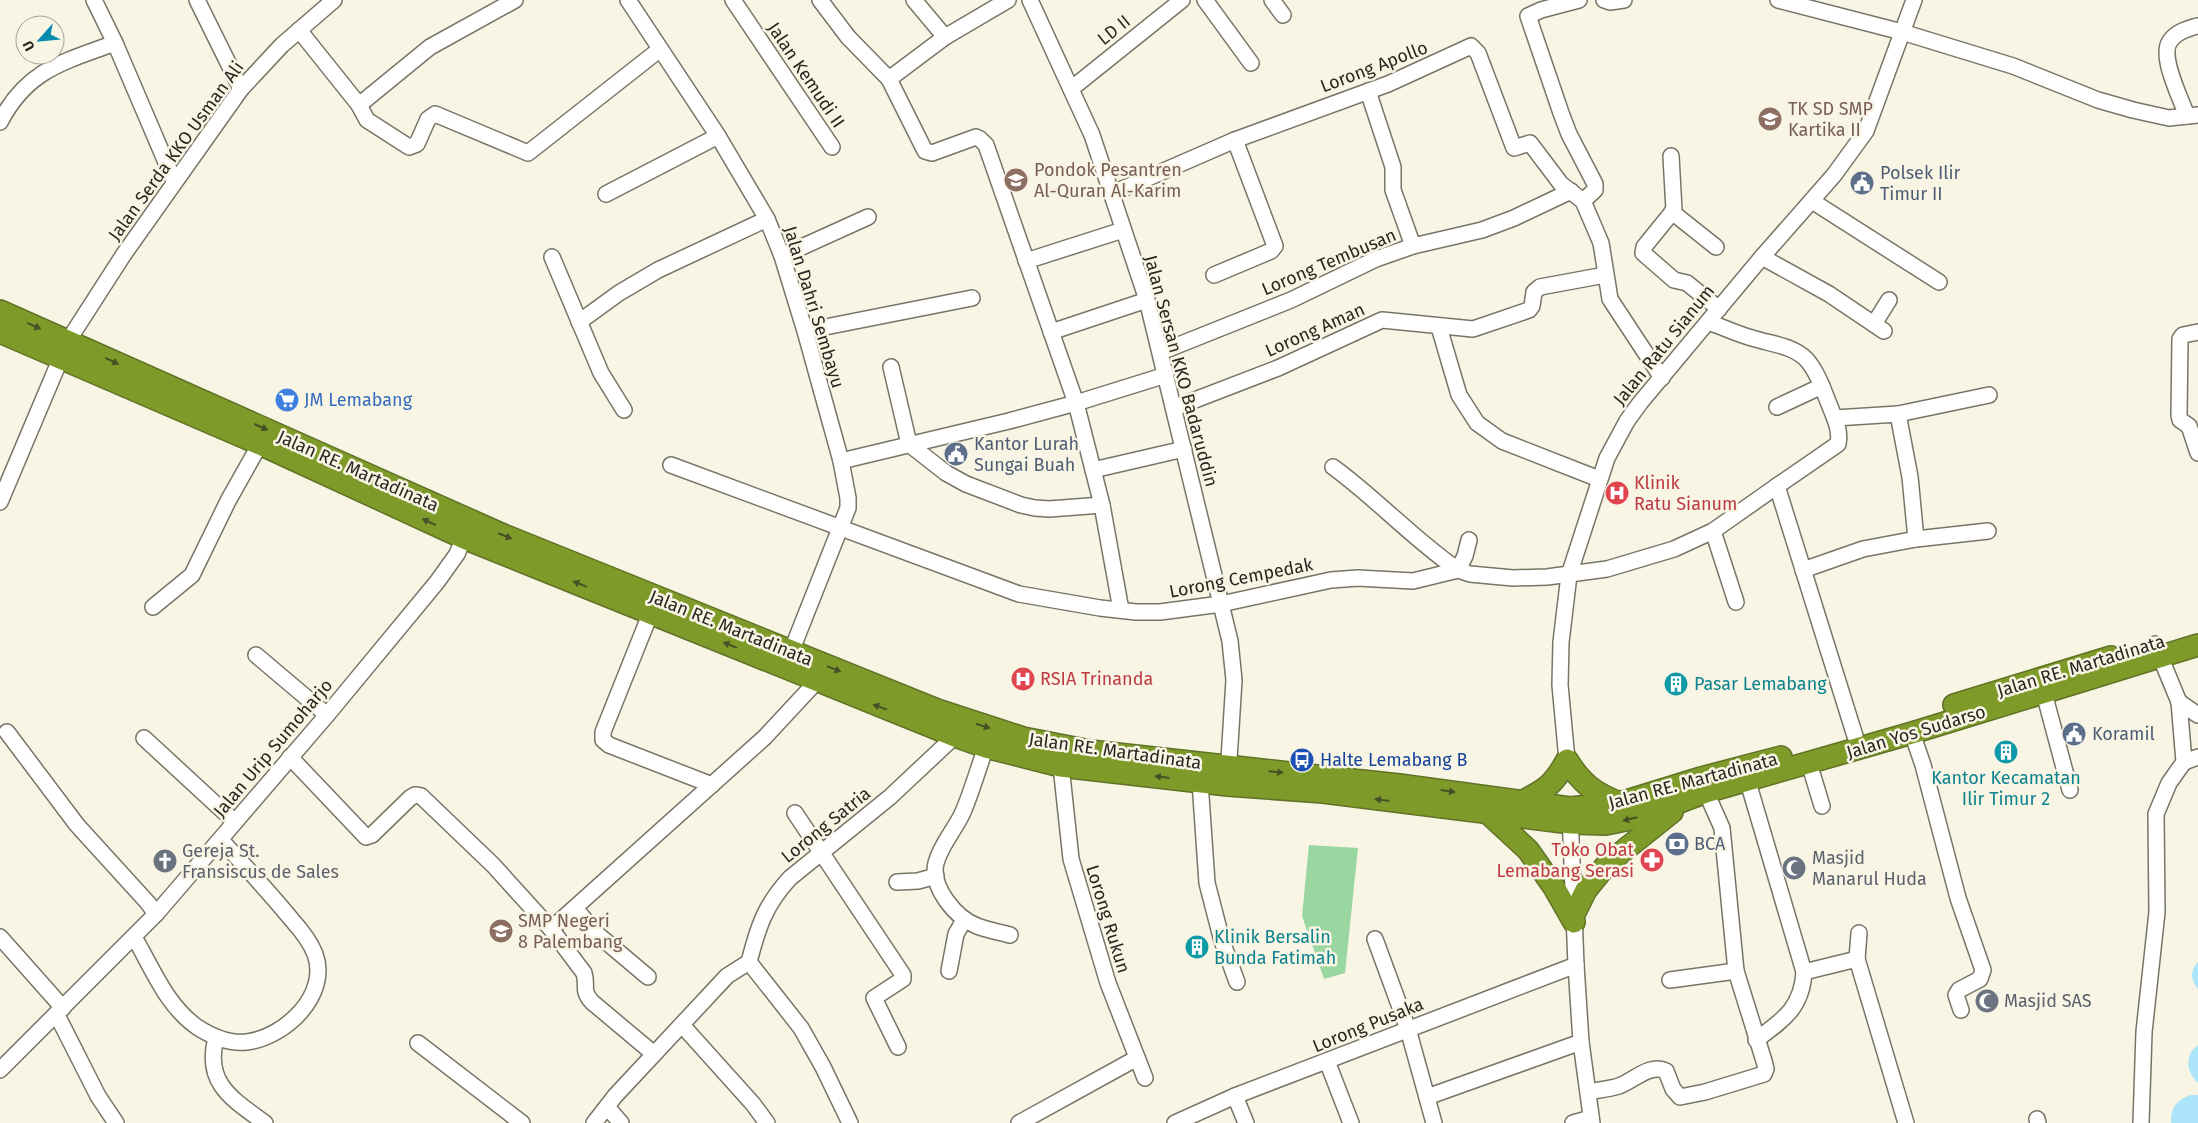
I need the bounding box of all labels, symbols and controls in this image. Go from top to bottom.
street label: LD II [1093,10,1135,50]
north arrow [15,15,65,65]
street label: Jalan Kemudi II [763,18,849,132]
street label: Lorong Apollo [1317,36,1431,98]
text: U [19,38,39,54]
street label: Jalan Serda KKO Usman Ali [104,57,248,245]
place label: TK SD SMP Kartika II [1788,98,1873,141]
school or university icon: TK SD SMP Kartika II [1757,106,1783,132]
place label: Pondok Pesantren Al-Quran Al-Karim [1034,159,1182,202]
place label: Polsek Ilir Timur II [1880,162,1961,205]
school or university icon: Pondok Pesantren Al-Quran Al-Karim [1003,167,1029,193]
public building icon: Polsek Ilir Timur II [1849,170,1875,196]
street label: Jalan Dahri Sembayu [779,223,849,391]
street label: Lorong Tembusan [1258,224,1400,300]
street label: Jalan Sersan KKO Badaruddin [1139,253,1223,489]
street label: Jalan Ratu Sianum [1609,280,1719,410]
street label: Lorong Aman [1262,298,1368,362]
one-way arrow [27,323,41,331]
one-way arrow [105,357,119,365]
supermarket icon: JM Lemabang [274,387,300,413]
place label: JM Lemabang [304,389,413,411]
one-way arrow [254,424,268,432]
street label: Jalan RE. Martadinata [274,426,442,516]
place label: Kantor Lurah Sungai Buah [974,433,1079,476]
public building icon: Kantor Lurah Sungai Buah [943,441,969,467]
place label: Klinik Ratu Sianum [1634,472,1737,515]
hospital icon: Klinik Ratu Sianum [1604,480,1630,506]
one-way arrow [422,518,436,526]
one-way arrow [498,532,512,540]
street label: Lorong Cempedak [1167,553,1315,603]
one-way arrow [572,579,587,587]
street label: Jalan RE. Martadinata [646,585,816,671]
street label: Jalan RE. Martadinata [1994,630,2168,702]
one-way arrow [723,640,737,648]
one-way arrow [827,665,842,673]
hospital icon: RSIA Trinanda [1010,666,1036,692]
place label: RSIA Trinanda [1040,668,1153,690]
building icon: Pasar Lemabang [1663,671,1689,697]
place label: Pasar Lemabang [1694,673,1827,695]
street label: Jalan Urip Sumoharjo [209,674,337,822]
street label: Jalan Yos Sudarso [1844,700,1988,764]
one-way arrow [873,703,888,710]
public building icon: Koramil [2061,721,2087,747]
one-way arrow [976,722,991,730]
place label: Koramil [2092,723,2155,745]
street label: Jalan RE. Martadinata [1027,728,1203,774]
building icon: Kantor Kecamatan Ilir Timur 2 [1993,739,2019,765]
bus stop icon: Halte Lemabang B [1289,747,1315,773]
street label: Jalan RE. Martadinata [1606,748,1780,814]
place label: Halte Lemabang B [1320,749,1467,771]
place label: Kantor Kecamatan Ilir Timur 2 [1931,767,2081,810]
one-way arrow [1269,768,1285,776]
one-way arrow [1154,773,1170,781]
street label: Lorong Satria [777,782,875,868]
one-way arrow [1440,788,1456,796]
one-way arrow [1373,796,1389,804]
one-way arrow [1622,815,1637,823]
bank icon: BCA [1664,831,1690,857]
place label: BCA [1694,833,1726,855]
place label: Toko Obat Lemabang Serasi [1496,839,1635,882]
place label: Gereja St. Fransiscus de Sales [182,840,339,883]
pharmacy icon: Toko Obat Lemabang Serasi [1639,847,1665,873]
place label: Masjid Manarul Huda [1812,847,1927,890]
church icon: Gereja St. Fransiscus de Sales [152,848,178,874]
mosque icon: Masjid Manarul Huda [1781,855,1807,881]
street label: Lorong Rukun [1081,862,1135,976]
place label: SMP Negeri 8 Palembang [518,910,623,953]
school or university icon: SMP Negeri 8 Palembang [488,918,514,944]
place label: Klinik Bersalin Bunda Fatimah [1214,926,1336,969]
building icon: Klinik Bersalin Bunda Fatimah [1184,934,1210,960]
mosque icon: Masjid SAS [1974,988,2000,1014]
place label: Masjid SAS [2004,990,2092,1012]
street label: Lorong Pusaka [1309,993,1427,1057]

